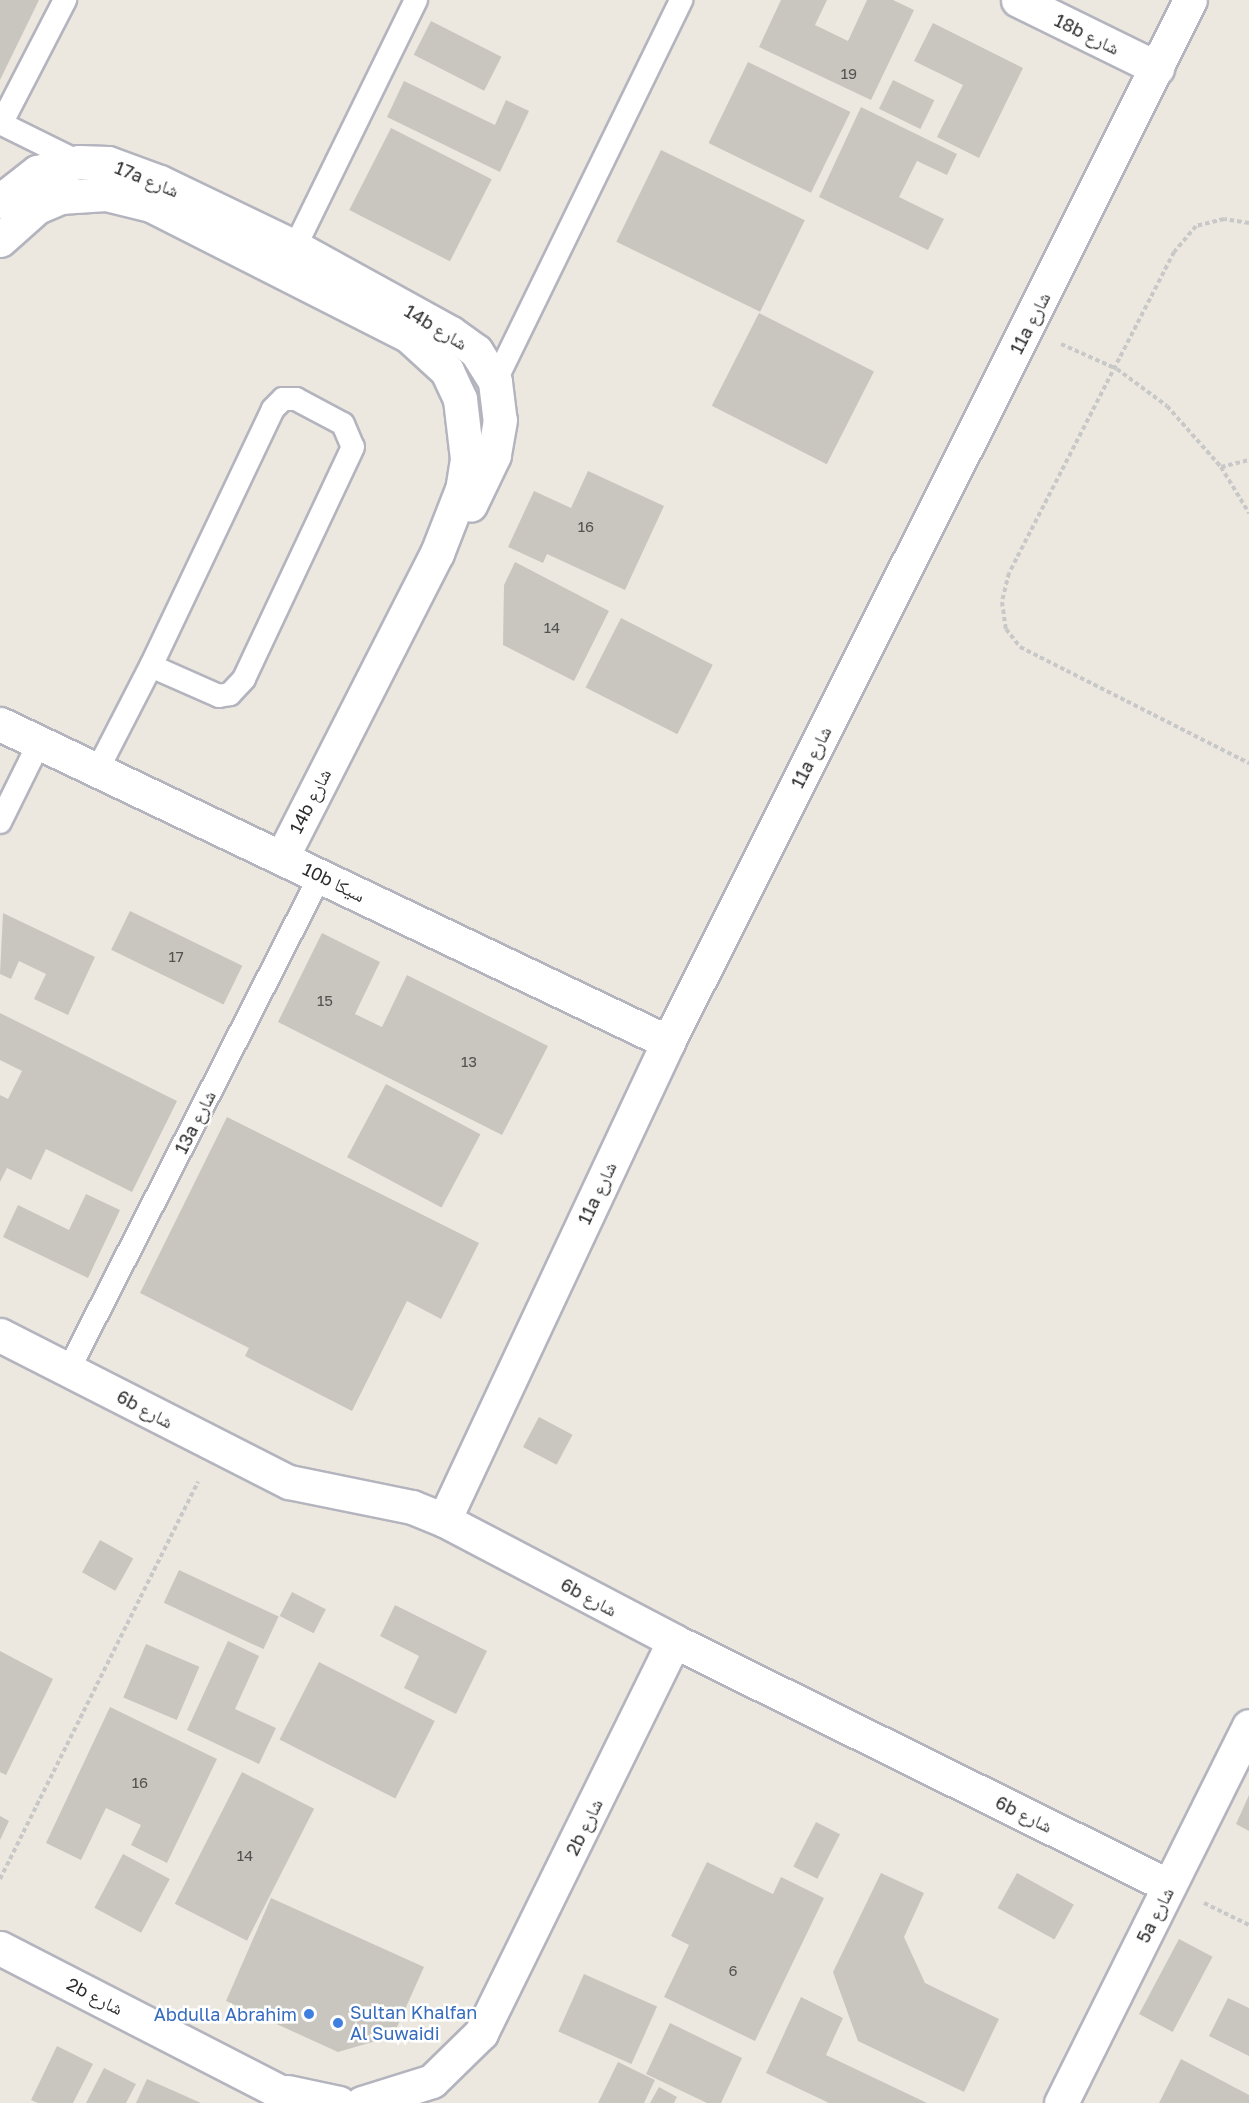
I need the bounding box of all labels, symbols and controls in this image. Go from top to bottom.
street label: 18b شارع [1051,9,1123,59]
house number: 19 [841,65,857,83]
street label: 17a شارع [112,156,182,202]
street label: 11a شارع [1005,289,1055,357]
street label: 14b شارع [401,300,471,354]
house number: 16 [578,518,594,536]
house number: 14 [544,619,560,637]
street label: 11a شارع [786,723,836,791]
street label: 14b شارع [285,765,335,837]
street label: 10b سيكا [299,858,369,906]
house number: 17 [168,948,184,966]
house number: 15 [317,992,333,1010]
house number: 13 [461,1053,477,1071]
street label: 13a شارع [170,1087,220,1157]
street label: 11a شارع [573,1158,621,1228]
street label: 6b شارع [113,1385,177,1433]
street label: 6b شارع [557,1573,621,1621]
house number: 16 [132,1774,148,1792]
street label: 6b شارع [992,1791,1056,1837]
street label: 2b شارع [561,1795,607,1859]
house number: 14 [237,1847,253,1865]
street label: 5a شارع [1132,1884,1178,1946]
house number: 6 [728,1962,738,1980]
street label: 2b شارع [63,1973,127,2019]
place label: Sultan Khalfan Al Suwaidi [350,2002,477,2044]
place label: Abdulla Abrahim [154,2003,297,2025]
marker: Abdulla Abrahim [302,2007,316,2021]
marker: Sultan Khalfan Al Suwaidi [331,2016,345,2030]

